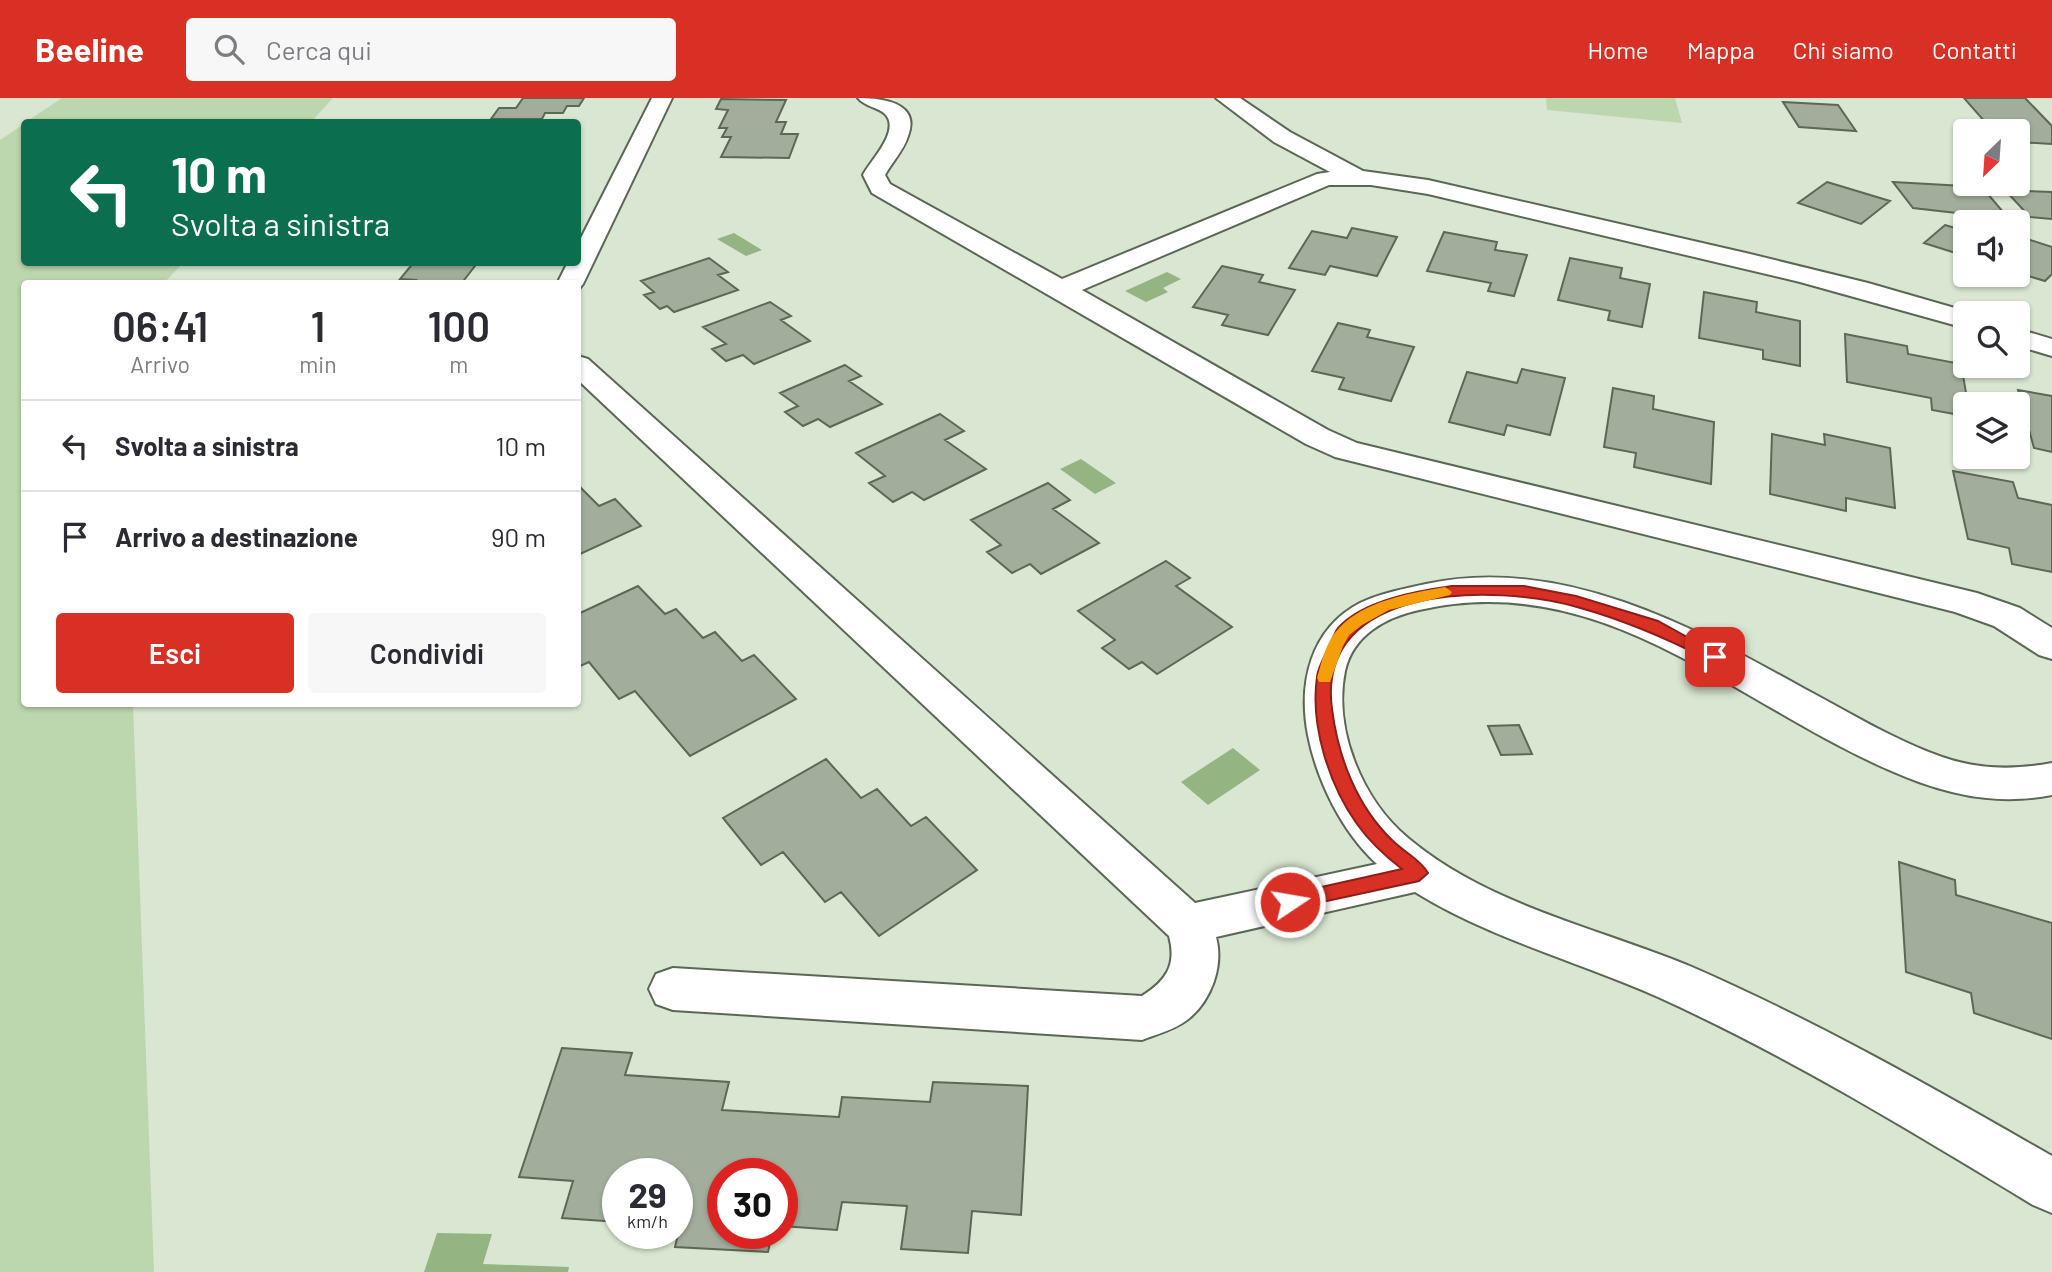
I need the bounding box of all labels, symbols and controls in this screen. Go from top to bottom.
search box [186,18,676,81]
text: Beeline [35,29,144,69]
icon: search [210,30,248,68]
text: Cerca qui [266,34,372,65]
text: Home [1587,35,1649,64]
text: Mappa [1687,35,1755,64]
text: Chi siamo [1793,35,1894,64]
text: Contatti [1932,35,2017,64]
north arrow [1953,119,2030,196]
map controls [1953,119,2030,469]
text: 10 m [171,144,267,203]
icon: left [56,147,147,238]
text: Svolta a sinistra [171,204,390,242]
button: sound [1953,210,2030,287]
text: 06:41 [112,300,208,350]
text: 1 [311,300,325,350]
text: 100 [428,300,490,350]
button: search [1953,301,2030,378]
text: Arrivo [130,350,190,378]
text: min [299,350,337,378]
text: m [449,350,468,378]
button: layers [1953,392,2030,469]
icon: left [56,427,94,465]
text: Svolta a sinistra [115,430,299,461]
text: 10 m [496,430,546,461]
icon: arrive [56,518,94,556]
text: Arrivo a destinazione [115,521,358,552]
text: 90 m [491,521,546,552]
button: Esci [56,613,294,693]
button: Condividi [308,613,546,693]
pin [1685,627,1745,687]
icon: arrive [1696,638,1734,676]
position arrow [1253,865,1327,939]
speed limit sign: 30 [707,1158,798,1249]
text: 29 [628,1173,667,1215]
text: km/h [627,1210,668,1232]

